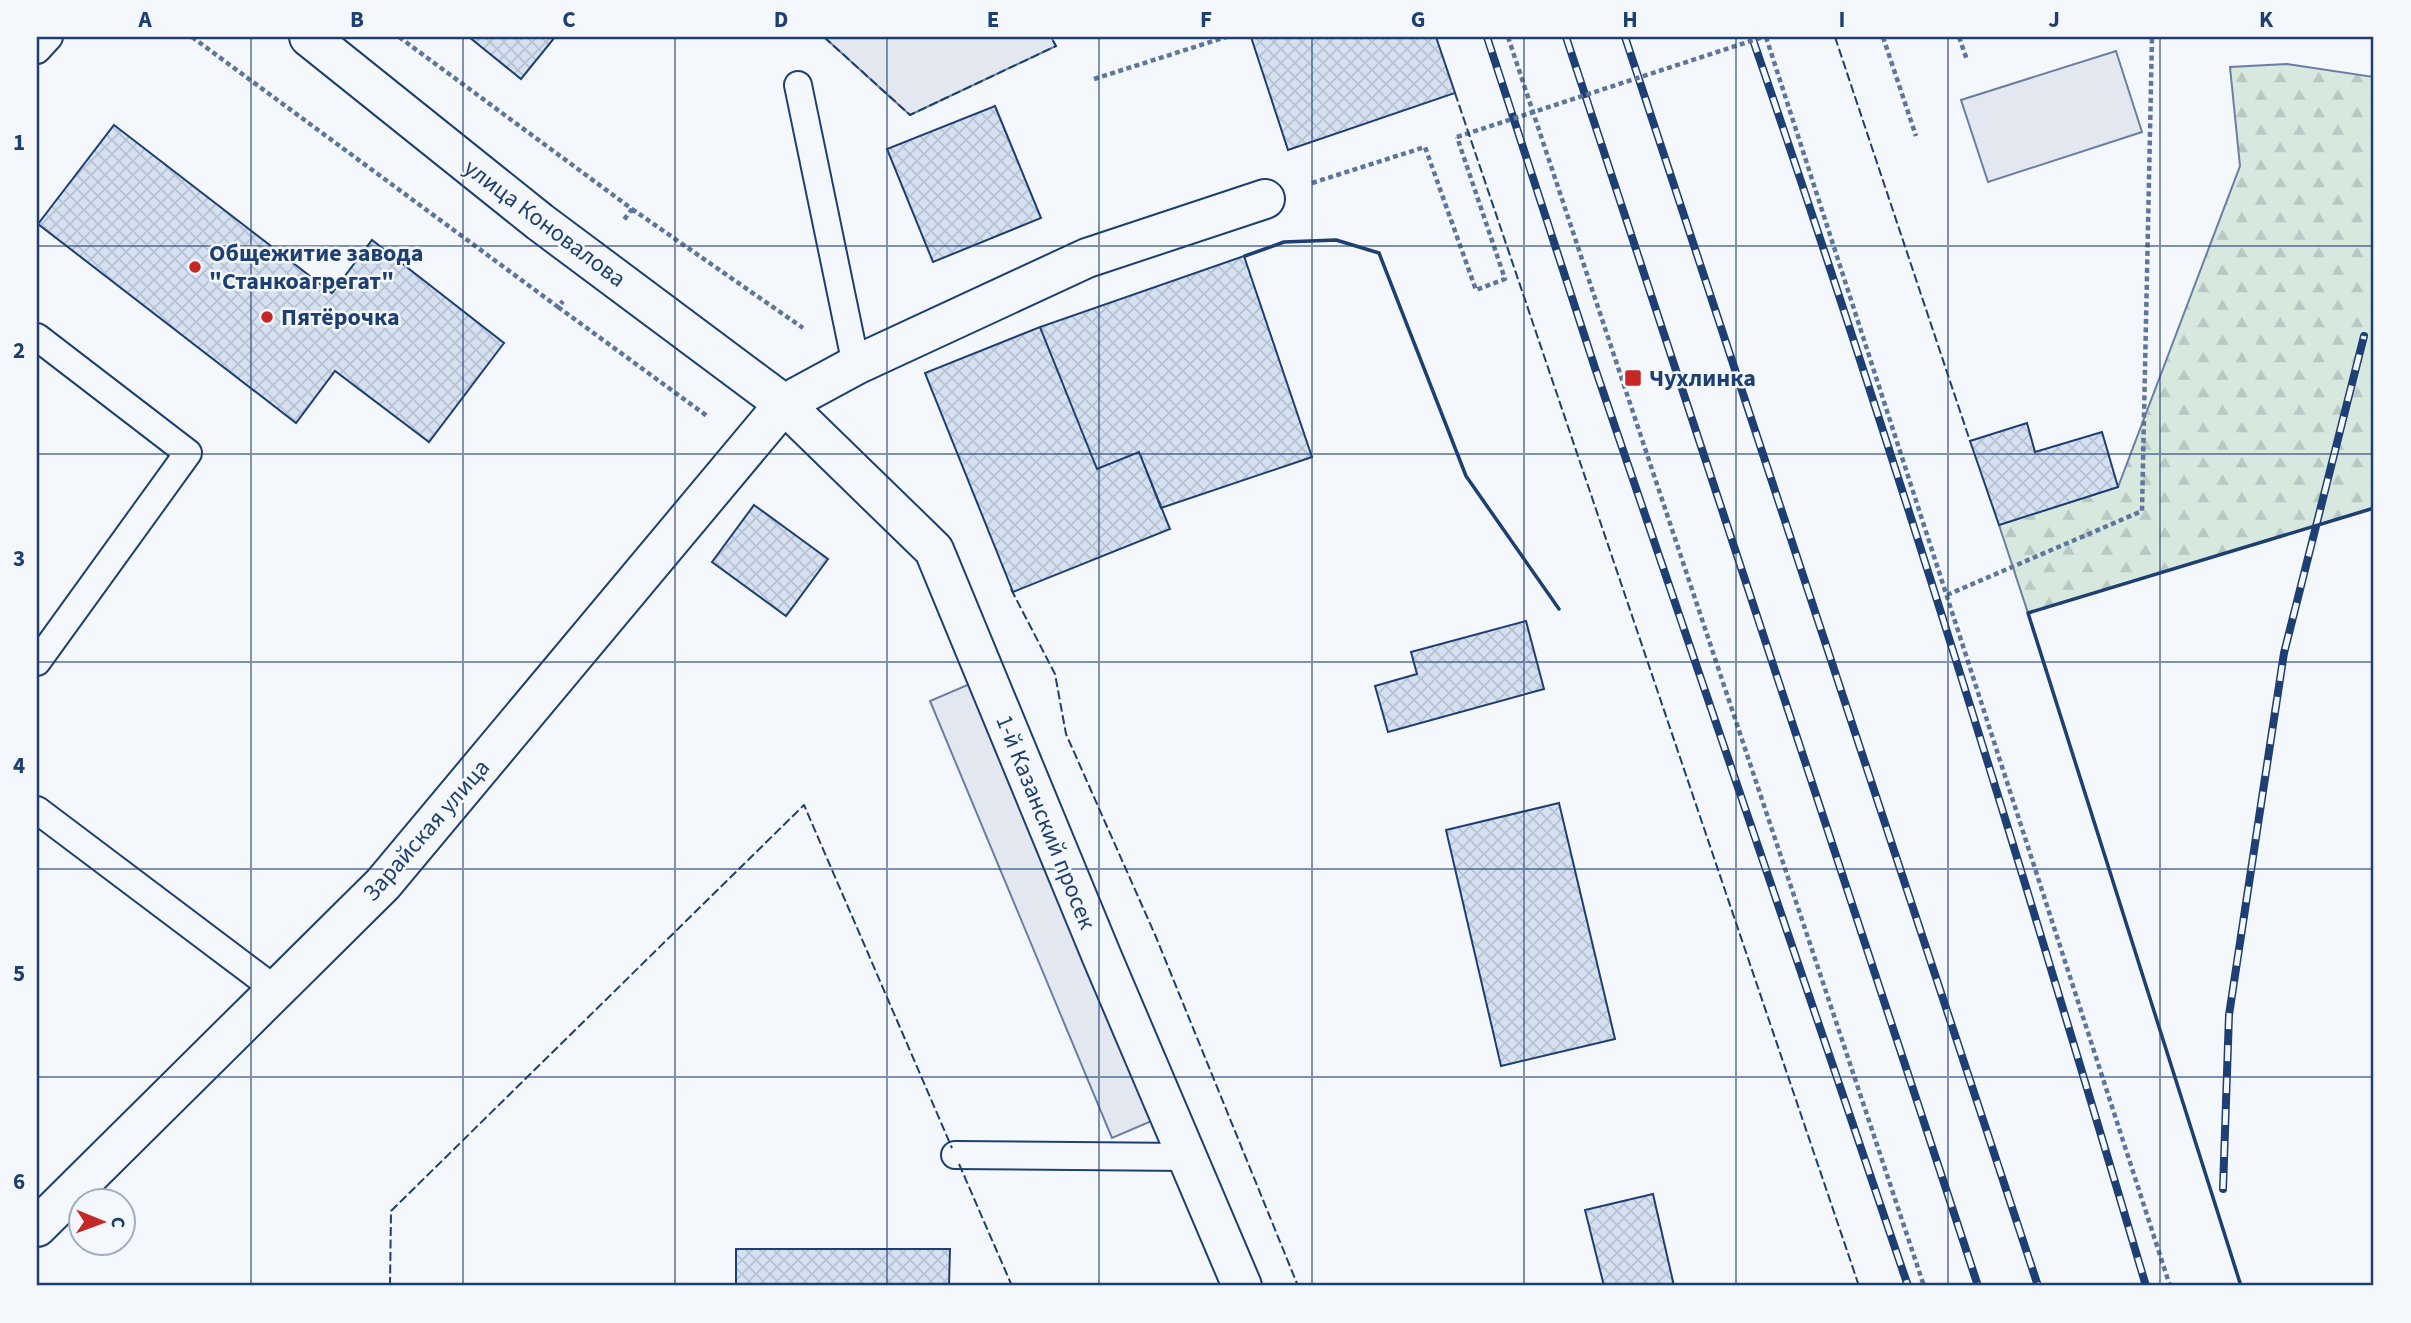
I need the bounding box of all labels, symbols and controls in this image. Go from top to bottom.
text: A [137,3,152,36]
text: B [350,3,364,36]
text: C [562,3,576,36]
text: D [774,3,788,36]
text: E [987,3,999,36]
text: F [1200,3,1212,36]
text: G [1411,3,1425,36]
text: H [1622,3,1638,36]
text: I [1839,3,1845,36]
text: J [2048,3,2060,36]
text: K [2259,3,2274,36]
text: 1 [13,126,25,159]
street label: улица Коновалова [456,151,633,296]
place label: Общежитие завода "Станкоагрегат" [209,236,423,299]
marker: Общежитие завода "Станкоагрегат" [187,259,203,275]
place label: Пятёрочка [281,300,400,335]
marker: Пятёрочка [259,309,275,325]
text: 2 [13,334,25,367]
place label: Чухлинка [1649,361,1756,396]
marker: Чухлинка [1623,368,1643,388]
text: 3 [13,542,25,575]
street label: 1-й Казанский просек [986,710,1105,935]
text: 4 [13,749,25,782]
street label: Зарайская улица [355,751,498,909]
text: 5 [13,957,25,990]
text: 6 [13,1165,25,1198]
north arrow [66,1186,136,1256]
text: С [104,1217,131,1228]

